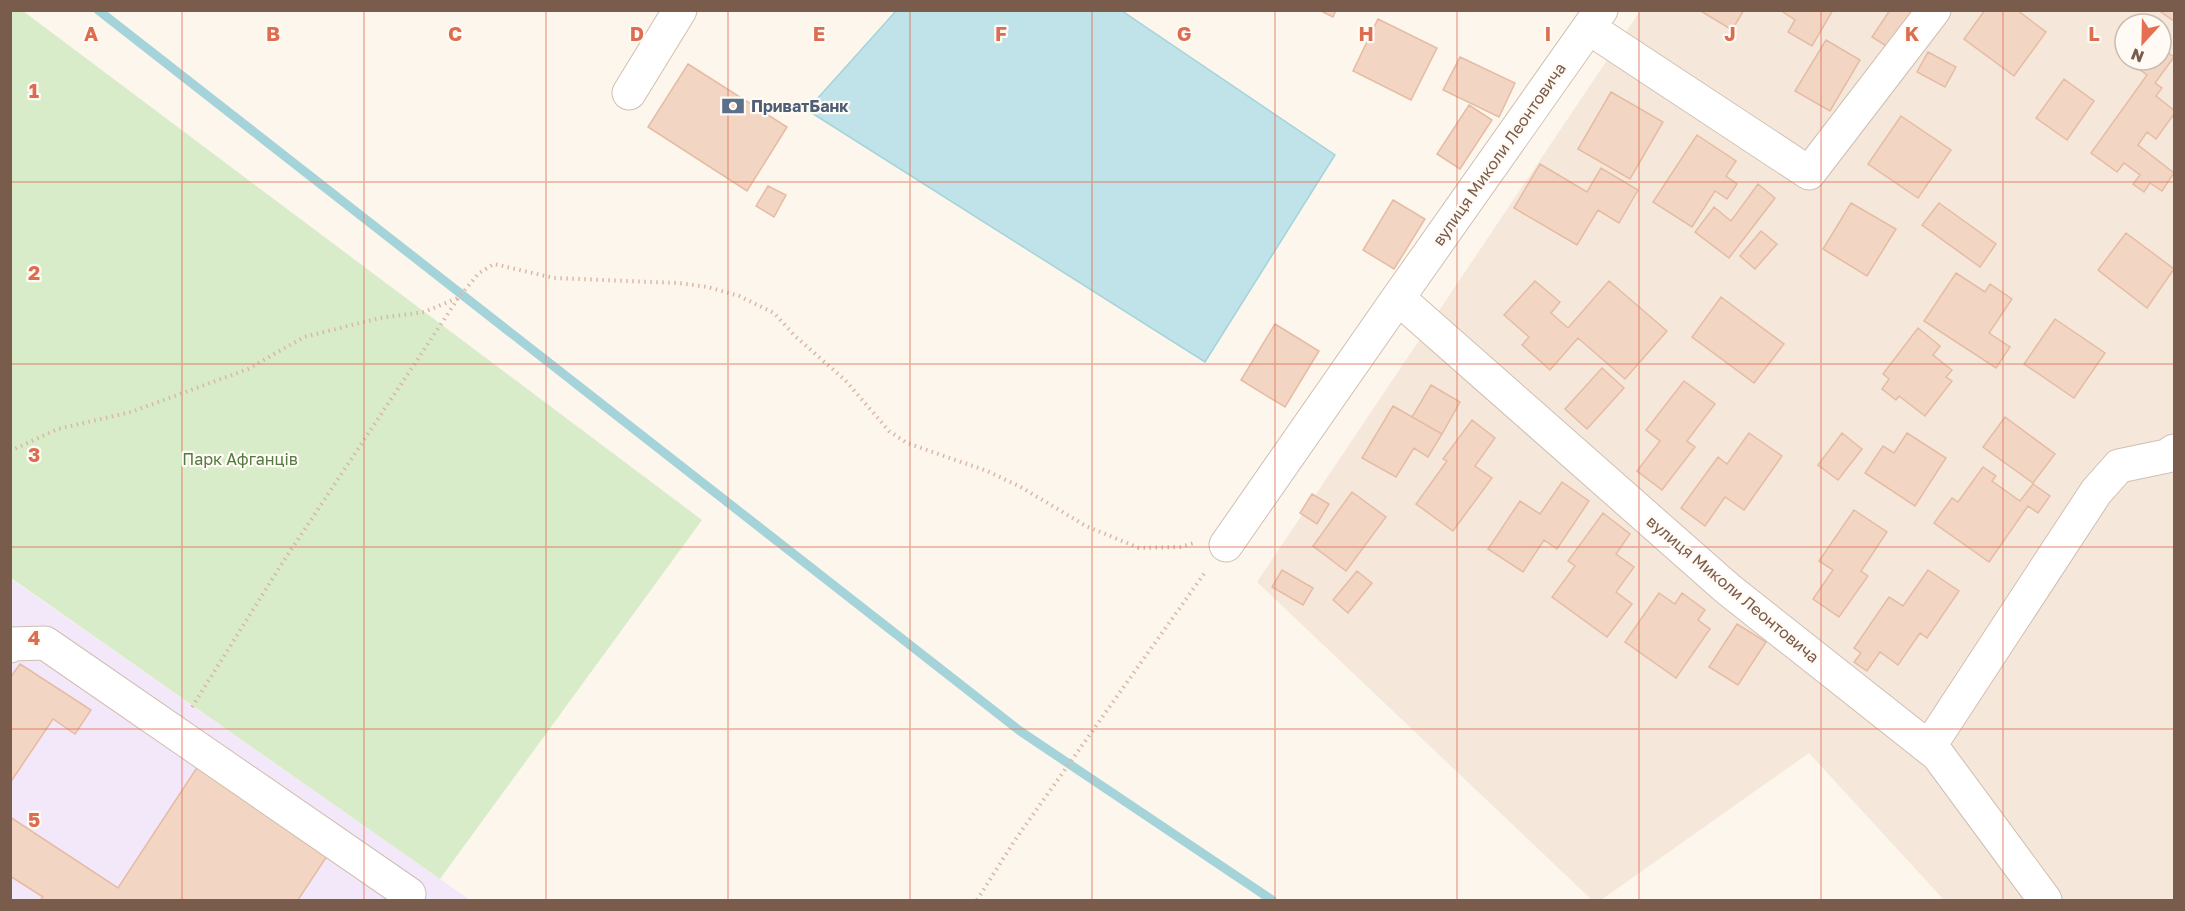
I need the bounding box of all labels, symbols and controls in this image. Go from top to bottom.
north arrow [2113,12,2173,72]
text: A [84,21,98,45]
text: B [266,21,280,45]
text: C [448,21,462,45]
text: D [630,21,644,45]
text: E [813,21,825,45]
text: F [995,21,1007,45]
text: G [1177,21,1191,45]
text: H [1358,21,1374,45]
text: I [1545,21,1551,45]
text: J [1724,21,1736,45]
text: K [1905,21,1920,45]
text: L [2088,21,2100,45]
text: N [2128,44,2147,67]
street label: вулиця Миколи Леонтовича [1428,59,1570,249]
text: 1 [29,78,39,102]
bank icon: ПриватБанк [720,93,746,119]
place label: ПриватБанк [751,96,849,116]
text: 2 [28,260,40,284]
text: 3 [28,442,40,466]
park label: Парк Афганців [182,449,298,469]
street label: вулиця Миколи Леонтовича [1643,511,1823,667]
text: 4 [28,625,40,649]
text: 5 [28,807,40,831]

